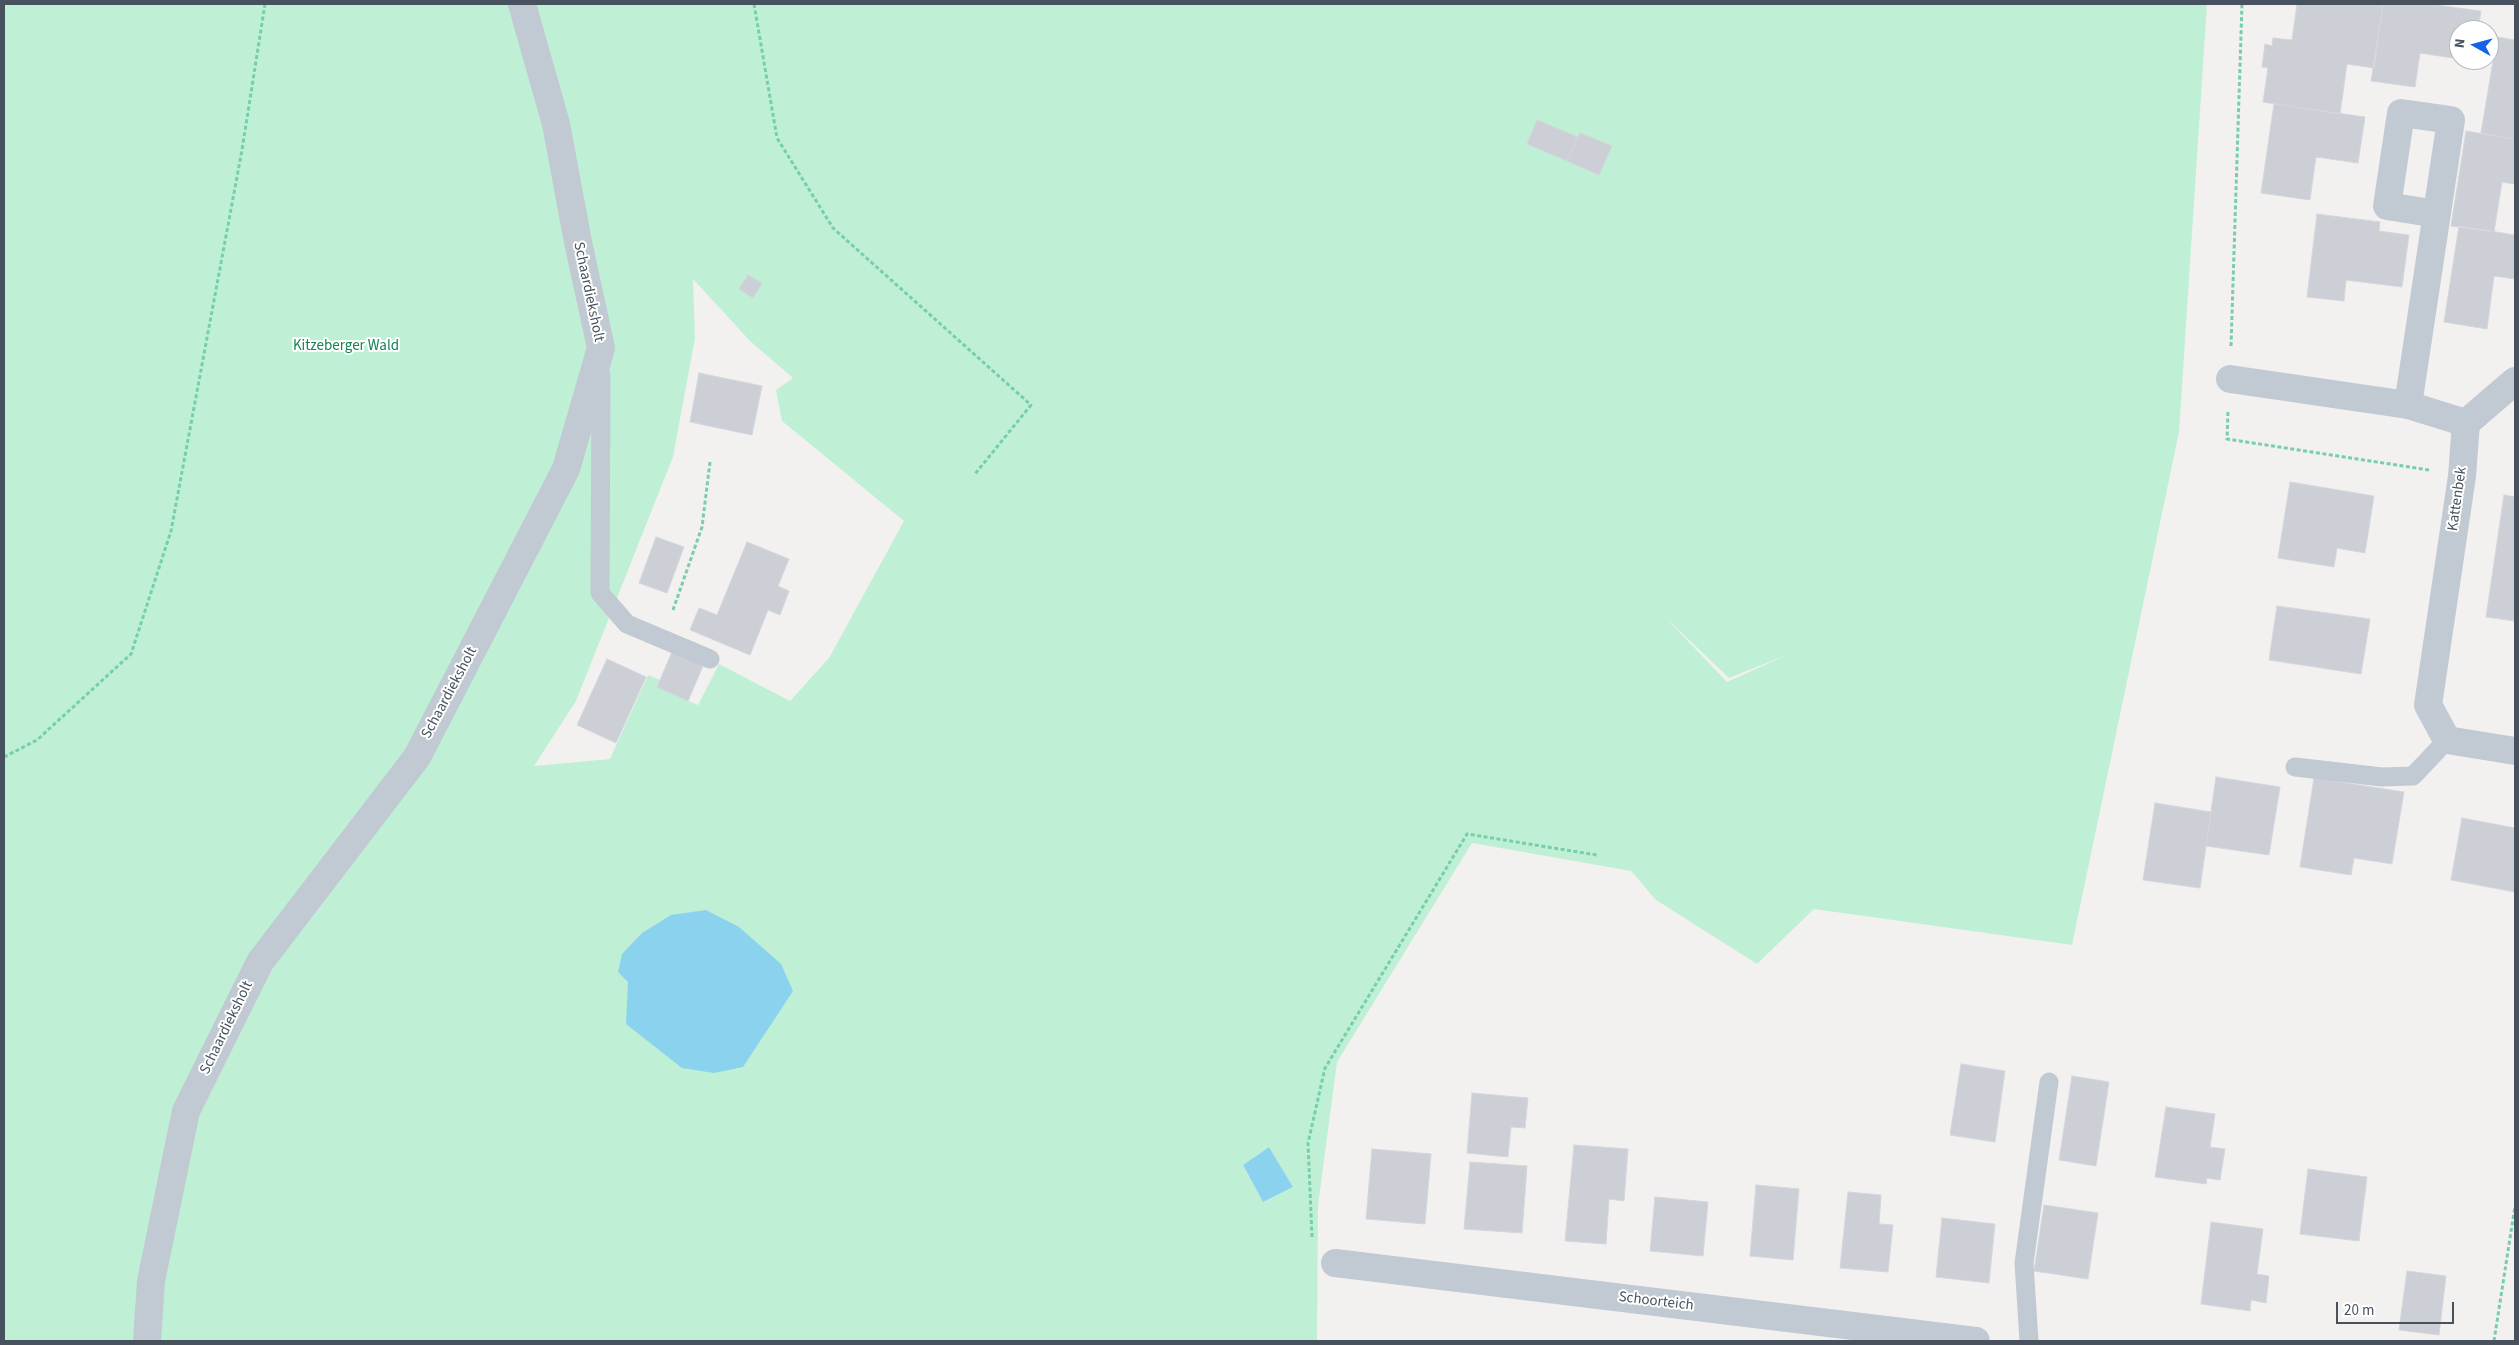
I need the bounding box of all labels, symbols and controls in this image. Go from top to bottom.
north arrow [2449,20,2499,70]
text: N [2450,37,2471,49]
street label: Schaardieksholt [569,240,607,344]
park label: Kitzeberger Wald [293,338,399,356]
street label: Kattenbek [2445,466,2471,532]
street label: Schaardieksholt [418,644,482,742]
street label: Schaardieksholt [197,978,257,1078]
street label: Schoorteich [1617,1288,1695,1316]
scale bar [2339,1292,2456,1324]
text: 20 m [2344,1300,2374,1321]

